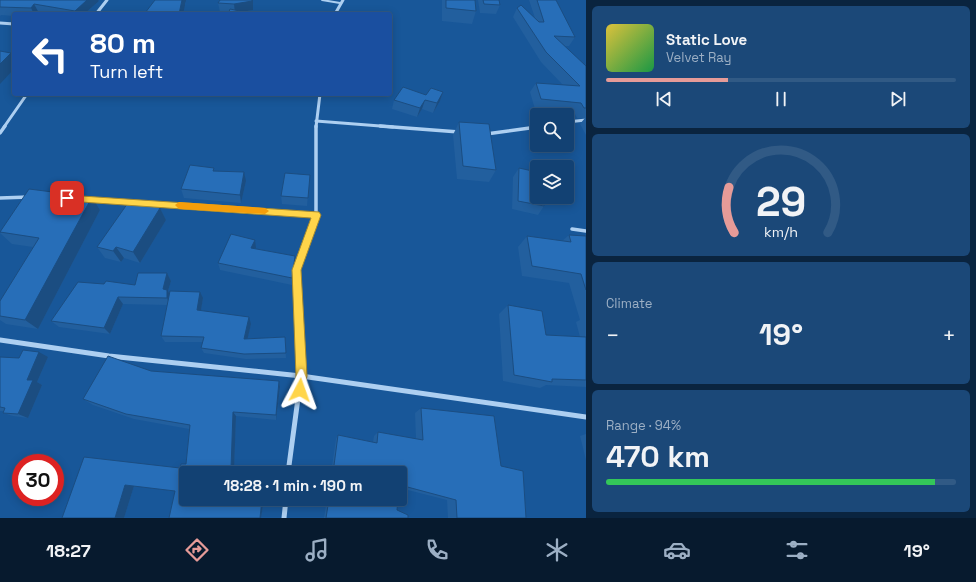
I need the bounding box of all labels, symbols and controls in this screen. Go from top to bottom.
text: 80 m [90,25,156,61]
icon: left [24,28,76,80]
text: Static Love [666,30,747,49]
text: Velvet Ray [666,49,731,66]
text: Turn left [90,60,163,83]
icon: previous [653,88,675,110]
icon: pause [770,88,792,110]
icon: next [887,88,909,110]
map controls [530,108,574,204]
button: search [530,108,574,152]
button: layers [530,160,574,204]
text: 29 [756,175,806,228]
pin [50,181,84,215]
icon: arrive [56,187,78,209]
text: km/h [764,223,798,241]
text: Climate [606,295,652,312]
text: 19° [759,315,803,354]
text: − [606,321,620,349]
text: + [942,321,956,349]
position arrow [279,369,321,411]
text: Range · 94% [606,417,681,434]
text: 470 km [606,437,710,476]
speed limit sign: 30 [12,454,64,506]
text: 18:28 · 1 min · 190 m [224,476,362,495]
icon: directions [183,536,211,564]
icon: music [303,536,331,564]
icon: phone [423,536,451,564]
icon: climate [543,536,571,564]
icon: car [663,536,691,564]
icon: filters [783,536,811,564]
text: 18:27 [46,539,91,562]
text: 19° [904,539,930,562]

